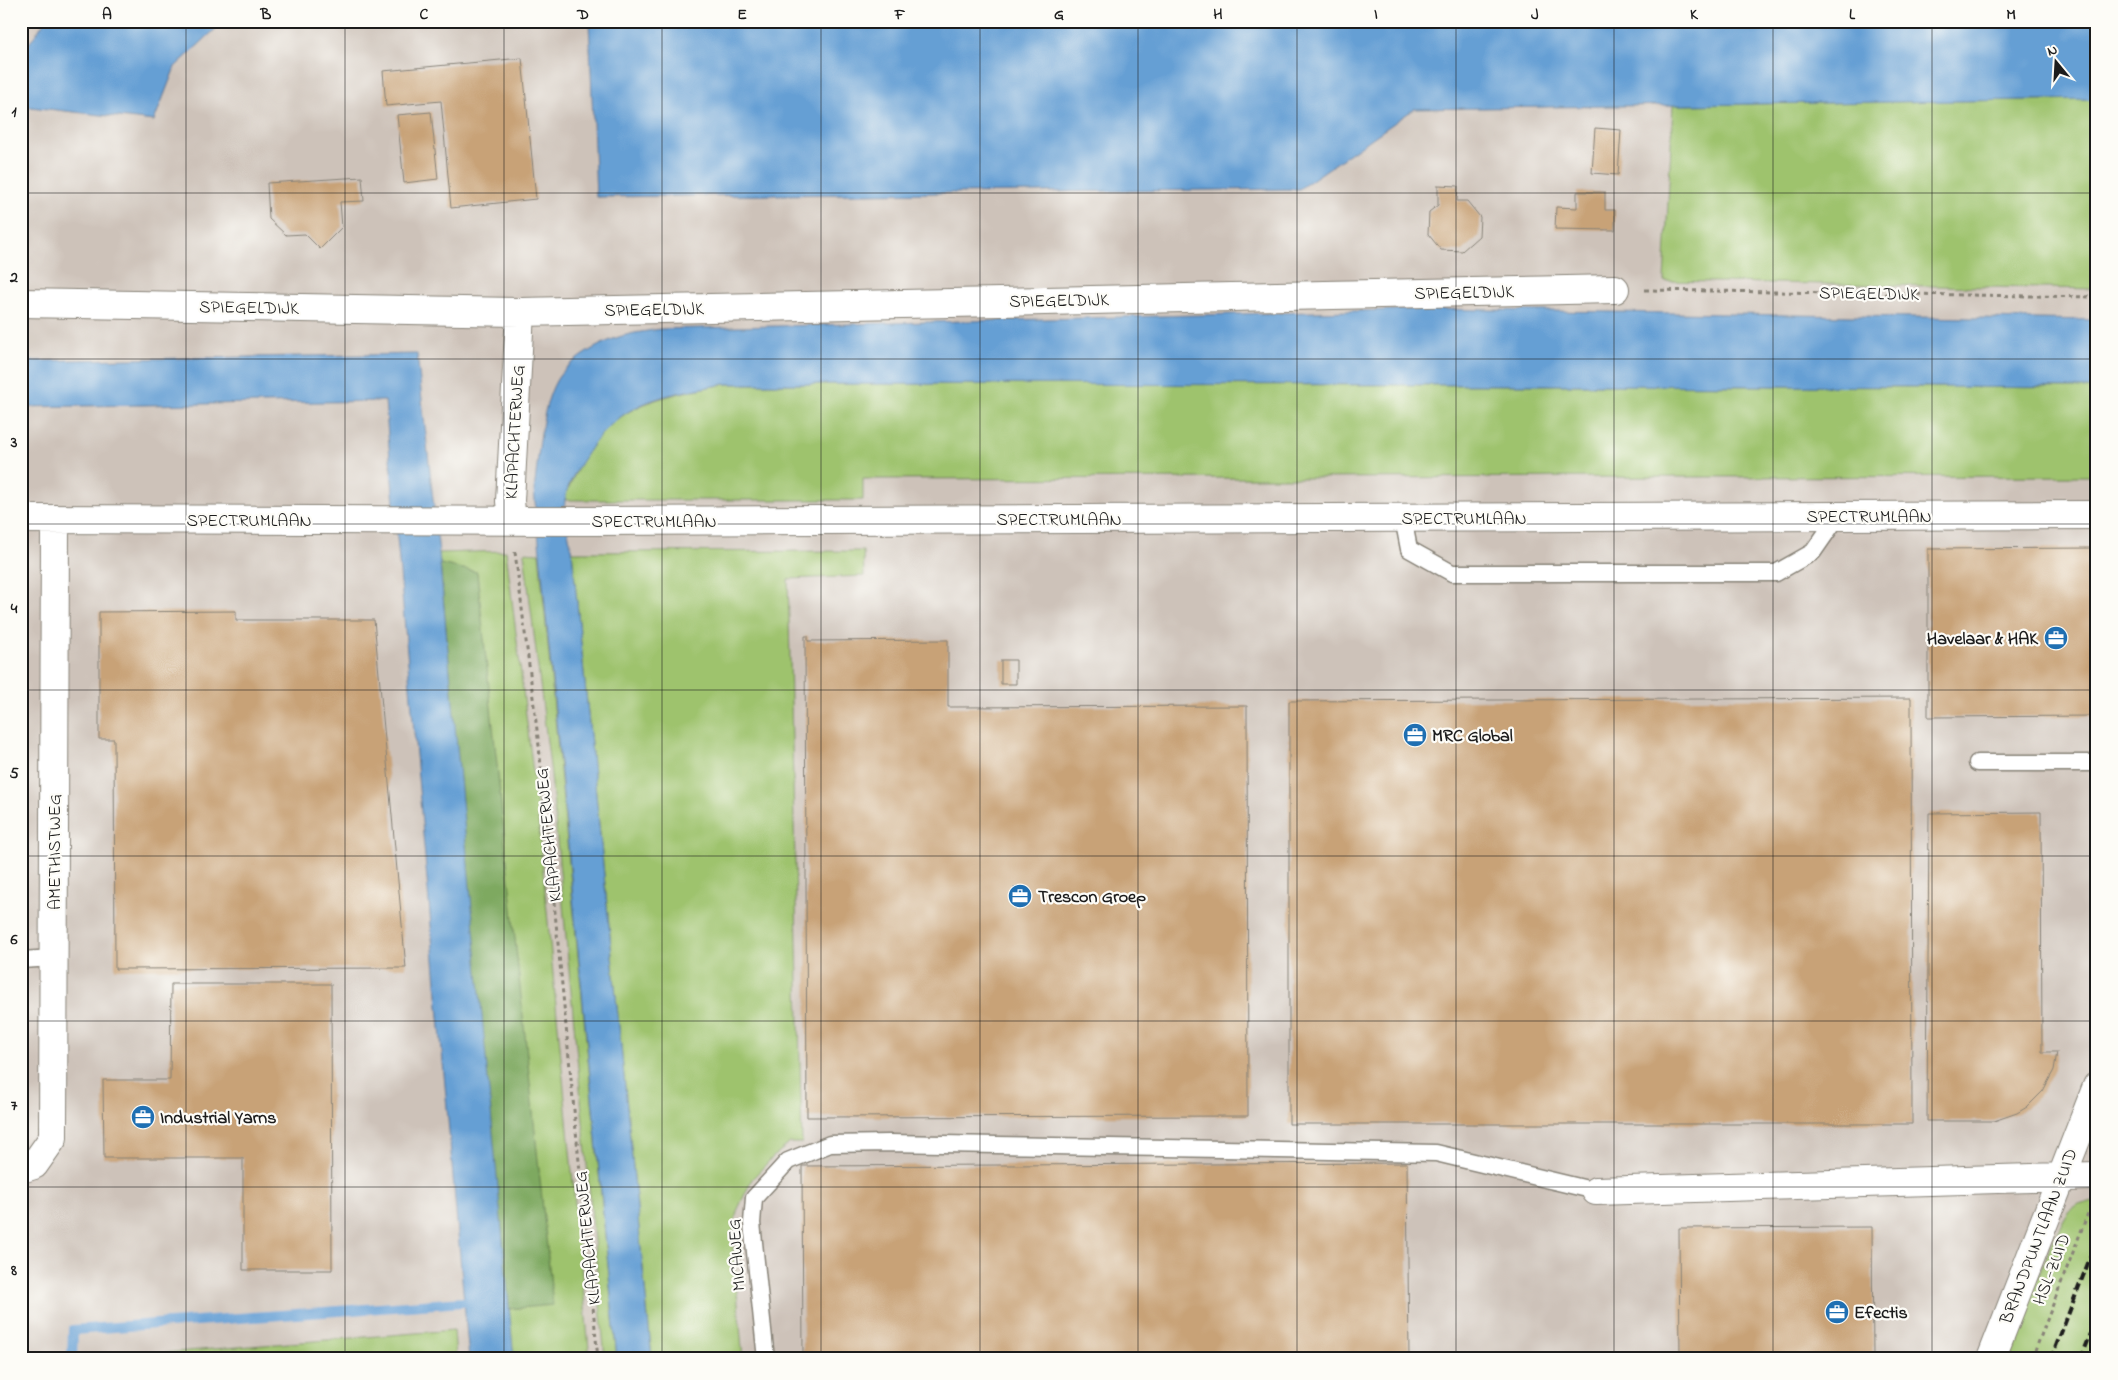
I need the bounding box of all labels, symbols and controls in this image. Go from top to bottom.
text: A [102,3,112,27]
text: B [260,3,272,27]
text: C [420,3,429,27]
text: D [576,3,589,27]
text: E [737,3,747,27]
text: F [894,3,906,27]
text: G [1054,3,1064,27]
text: H [1213,3,1223,27]
text: I [1374,3,1378,27]
text: J [1531,3,1539,27]
text: K [1690,3,1699,27]
text: L [1849,3,1856,27]
text: M [2006,3,2016,27]
north arrow [2030,38,2080,88]
text: N [2045,40,2060,63]
text: 1 [11,100,17,124]
text: 2 [9,266,18,290]
street label: SPIEGELDIJK [1414,280,1514,308]
street label: SPIEGELDIJK [1819,281,1919,309]
street label: SPIEGELDIJK [1009,288,1109,316]
street label: SPIEGELDIJK [199,295,299,323]
street label: SPIEGELDIJK [604,297,704,325]
street label: KLAPACHTERWEG [499,364,533,500]
text: 3 [10,431,18,455]
street label: SPECTRUMLAAN [1806,505,1932,531]
street label: SPECTRUMLAAN [1401,507,1527,533]
street label: SPECTRUMLAAN [996,508,1122,534]
street label: SPECTRUMLAAN [186,509,312,535]
street label: SPECTRUMLAAN [591,510,717,536]
text: 4 [10,597,18,621]
office icon: Havelaar & HAK [2043,625,2069,651]
place label: Havelaar & HAK [1927,627,2039,653]
office icon: MRC Global [1402,722,1428,748]
place label: MRC Global [1432,724,1513,750]
text: 5 [9,762,19,786]
street label: KLAPACHTERWEG [530,767,570,903]
street label: AMETHISTWEG [43,794,69,910]
office icon: Trescon Groep [1007,883,1033,909]
place label: Trescon Groep [1038,885,1146,911]
text: 6 [9,928,18,952]
text: 7 [11,1094,18,1118]
office icon: Industrial Yarns [130,1104,156,1130]
place label: Industrial Yarns [160,1106,276,1132]
street label: BRANDPUNTLAAN ZUID [1994,1145,2085,1329]
street label: KLAPACHTERWEG [569,1170,609,1306]
street label: MICAWEG [723,1218,753,1292]
street label: HSL-ZUID [2027,1230,2078,1309]
text: 8 [10,1259,17,1283]
office icon: Efectis [1824,1299,1850,1325]
place label: Efectis [1854,1301,1908,1327]

